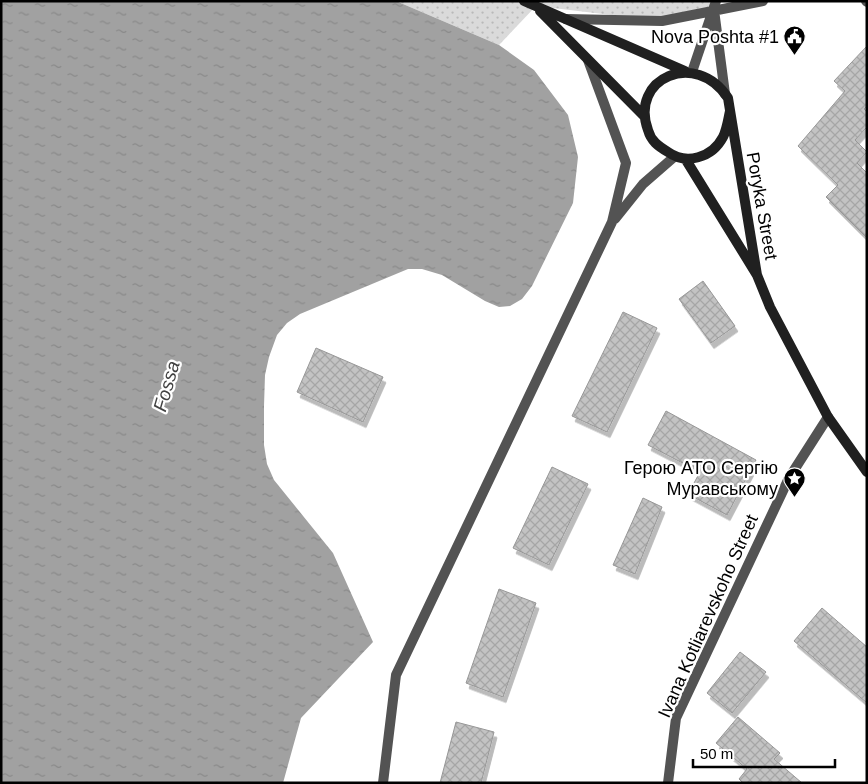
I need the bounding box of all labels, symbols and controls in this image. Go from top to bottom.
public building icon: Nova Poshta #1 [783,25,807,56]
place label: Nova Poshta #1 [651,27,779,47]
street label: Poryka Street [743,151,781,261]
water label: Fossa [149,358,184,414]
place label: Герою АТО Сергію Муравському [624,458,778,499]
place icon: Герою АТО Сергію Муравському [782,466,806,497]
street label: Ivana Kotliarevskoho Street [654,511,762,721]
scale bar [693,736,836,768]
text: 50 m [700,745,733,762]

